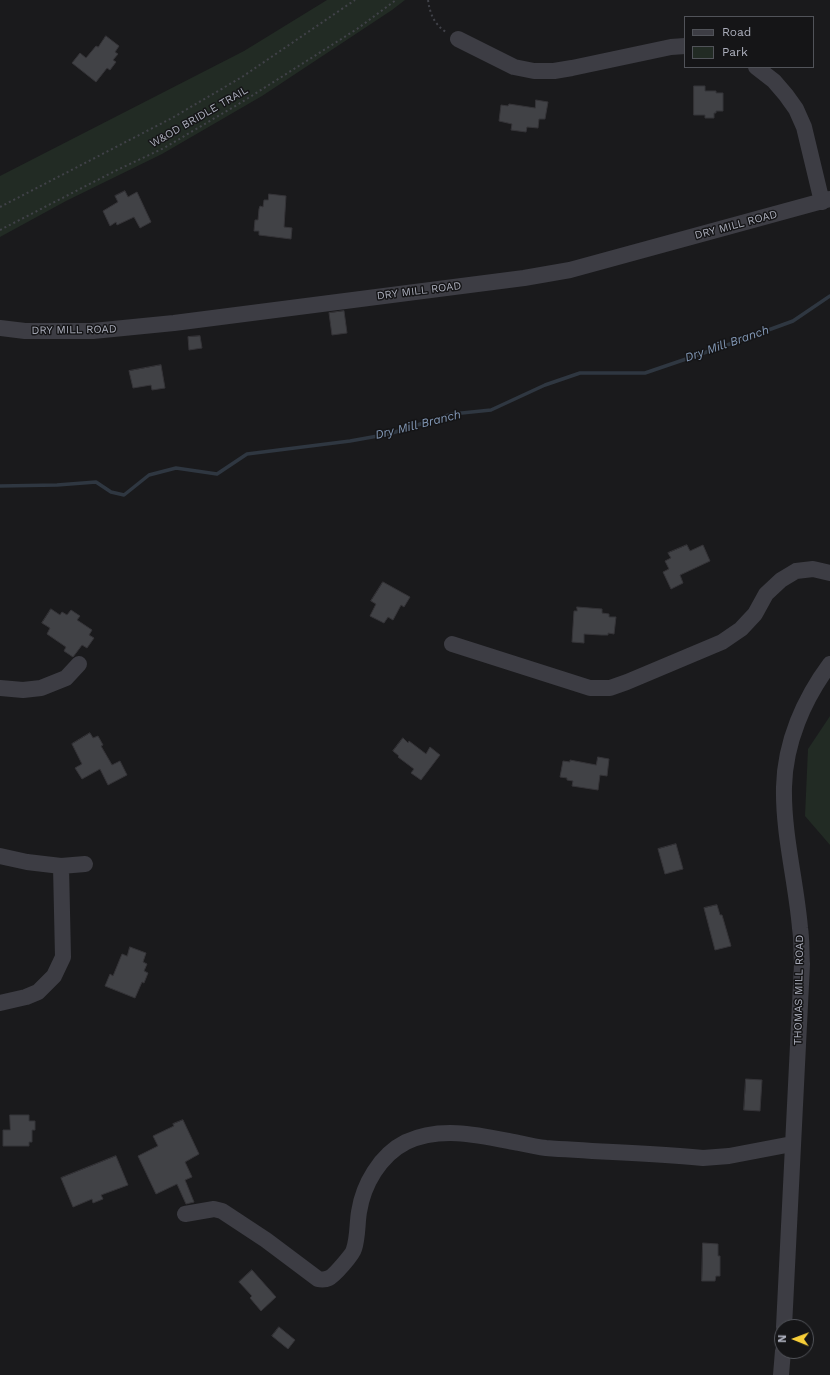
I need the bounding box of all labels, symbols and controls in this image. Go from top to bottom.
legend [684,16,814,68]
text: Road [722,25,751,39]
text: Park [722,45,748,59]
street label: W&OD BRIDLE TRAIL [148,83,250,151]
street label: DRY MILL ROAD [693,208,779,242]
street label: DRY MILL ROAD [376,279,462,303]
street label: DRY MILL ROAD [31,323,117,337]
water label: Dry Mill Branch [683,323,771,365]
water label: Dry Mill Branch [374,407,462,443]
street label: THOMAS MILL ROAD [791,935,807,1045]
north arrow [774,1319,814,1359]
text: N [776,1335,789,1343]

